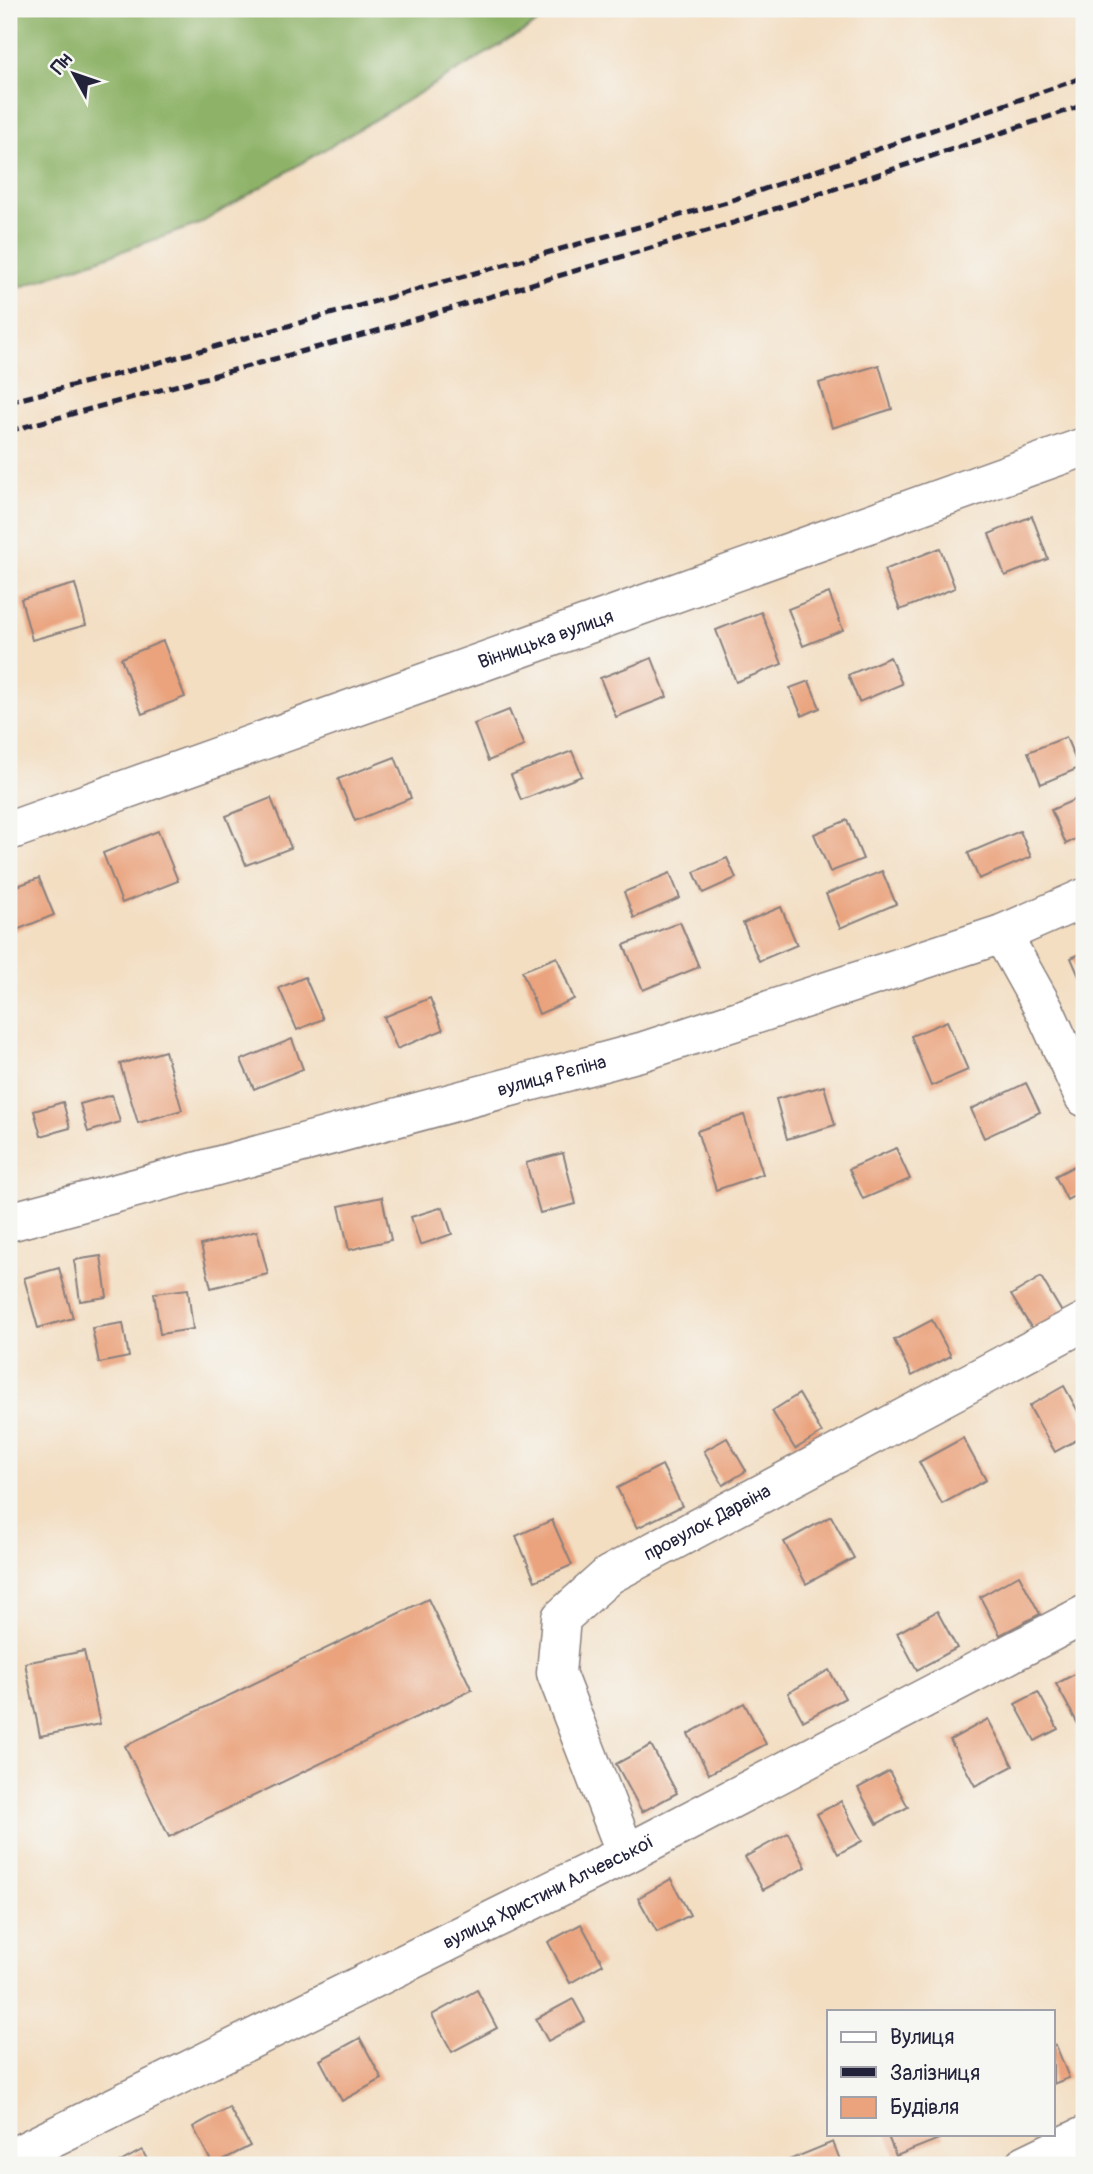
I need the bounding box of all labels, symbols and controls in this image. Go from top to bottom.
north arrow [38,38,108,108]
text: Пн [46,48,78,79]
street label: Вінницька вулиця [475,604,617,674]
street label: вулиця Рєпіна [494,1050,609,1102]
street label: провулок Дарвіна [639,1479,775,1566]
street label: вулиця Христини Алчевської [439,1829,659,1955]
legend [827,2010,1054,2136]
text: Вулиця [890,2024,954,2051]
text: Залізниця [890,2060,980,2087]
text: Будівля [890,2094,959,2121]

